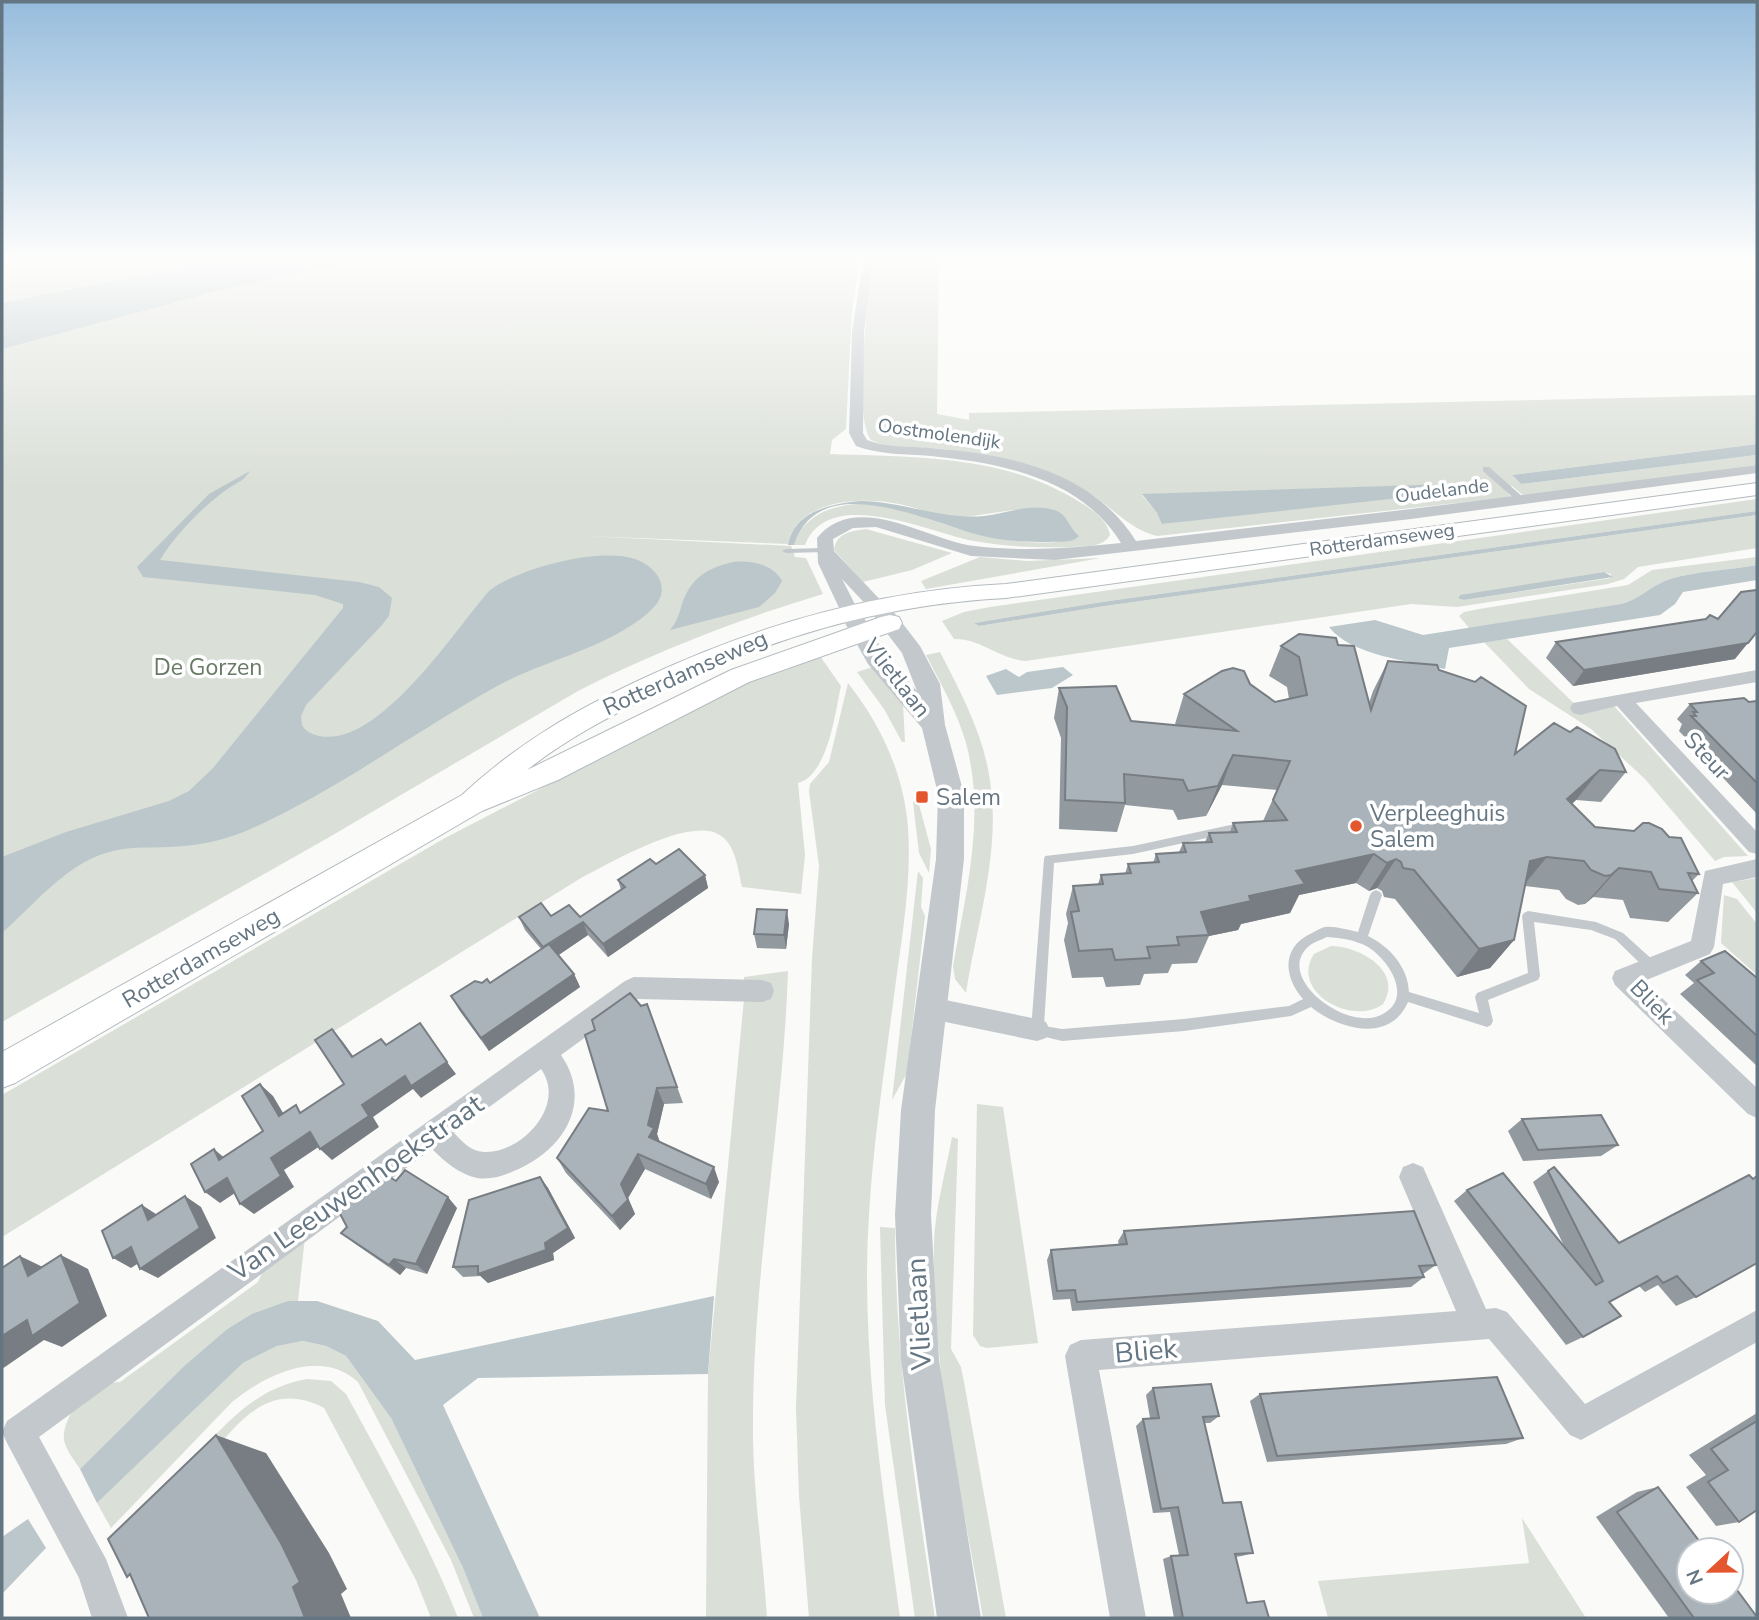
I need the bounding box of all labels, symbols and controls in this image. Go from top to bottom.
street label: Oostmolendijk [876,413,1002,456]
street label: Oudelande [1394,472,1490,510]
street label: Rotterdamseweg [1308,517,1456,563]
street label: Rotterdamseweg [598,623,772,723]
street label: Vlietlaan [856,631,938,724]
park label: De Gorzen [154,652,262,683]
street label: Steur [1677,725,1738,787]
place label: Salem [936,782,1001,813]
marker: Salem [914,789,930,805]
place label: Verpleeghuis Salem [1369,798,1505,855]
marker: Verpleeghuis Salem [1348,818,1364,834]
street label: Rotterdamseweg [117,900,285,1016]
street label: Bliek [1623,973,1681,1032]
street label: Van Leeuwenhoekstraat [220,1085,491,1291]
street label: Vlietlaan [897,1257,941,1372]
street label: Bliek [1113,1329,1180,1373]
north arrow [1675,1536,1745,1606]
text: N [1680,1566,1710,1588]

